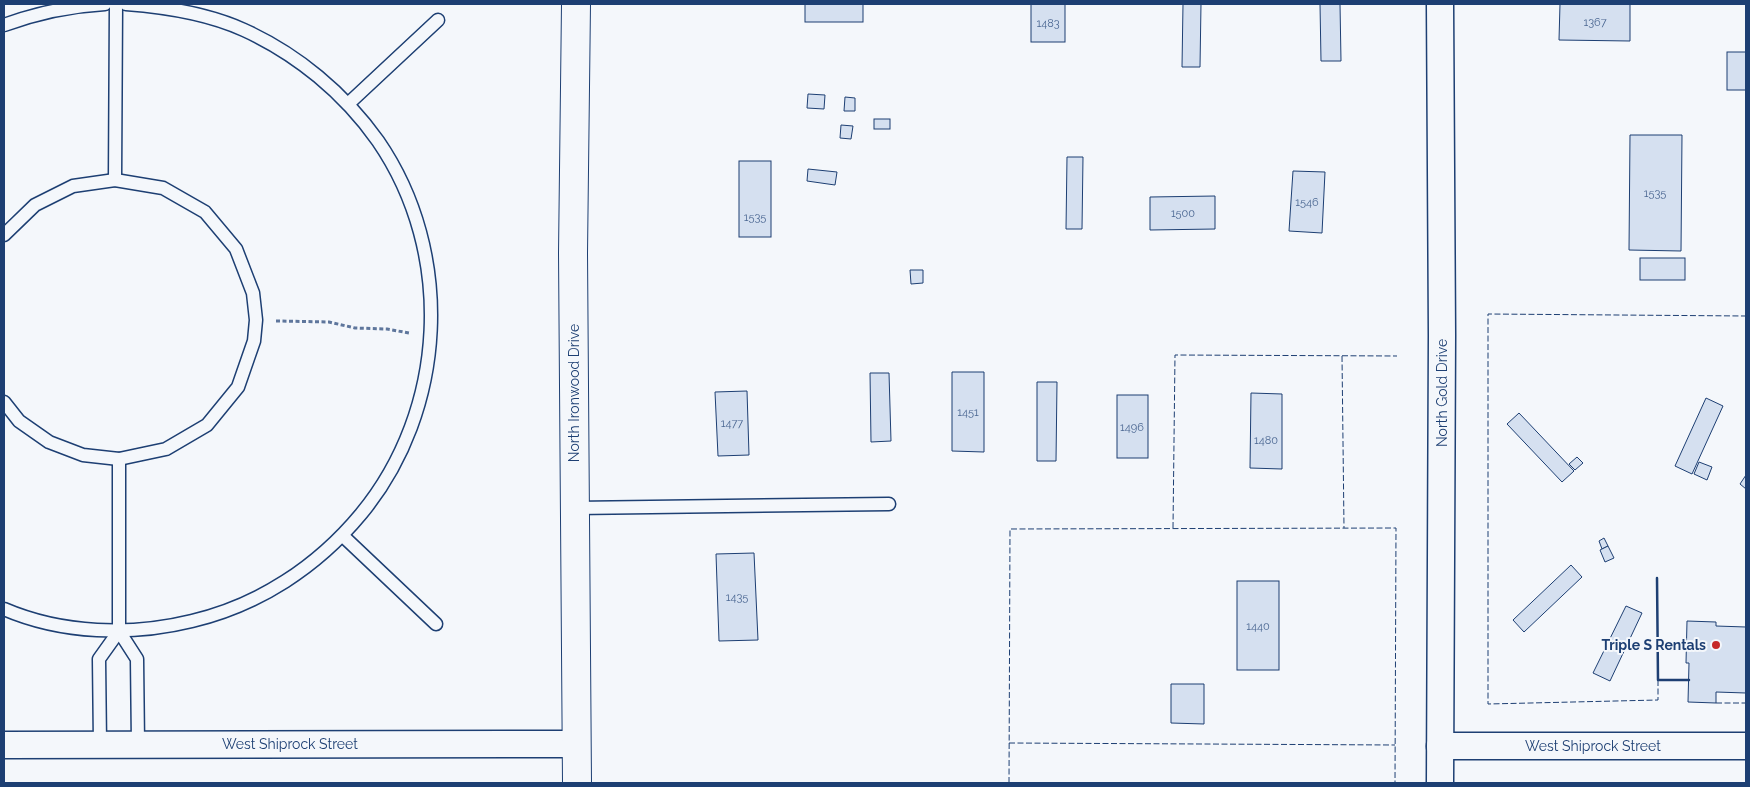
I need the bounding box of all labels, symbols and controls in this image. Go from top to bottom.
house number: 1367 [1583,16,1607,29]
house number: 1483 [1036,17,1060,30]
house number: 1535 [1644,187,1666,200]
house number: 1546 [1295,196,1319,209]
house number: 1500 [1171,207,1195,220]
house number: 1535 [744,211,766,224]
street label: North Ironwood Drive [566,324,582,462]
street label: North Gold Drive [1434,339,1450,447]
house number: 1451 [957,406,979,419]
house number: 1477 [721,417,743,430]
house number: 1496 [1120,421,1144,434]
house number: 1480 [1254,434,1278,447]
house number: 1435 [726,591,748,604]
house number: 1440 [1246,620,1270,633]
place label: Triple S Rentals [1601,637,1706,653]
marker: Triple S Rentals [1710,639,1722,651]
street label: West Shiprock Street [222,736,358,752]
street label: West Shiprock Street [1525,738,1661,754]

